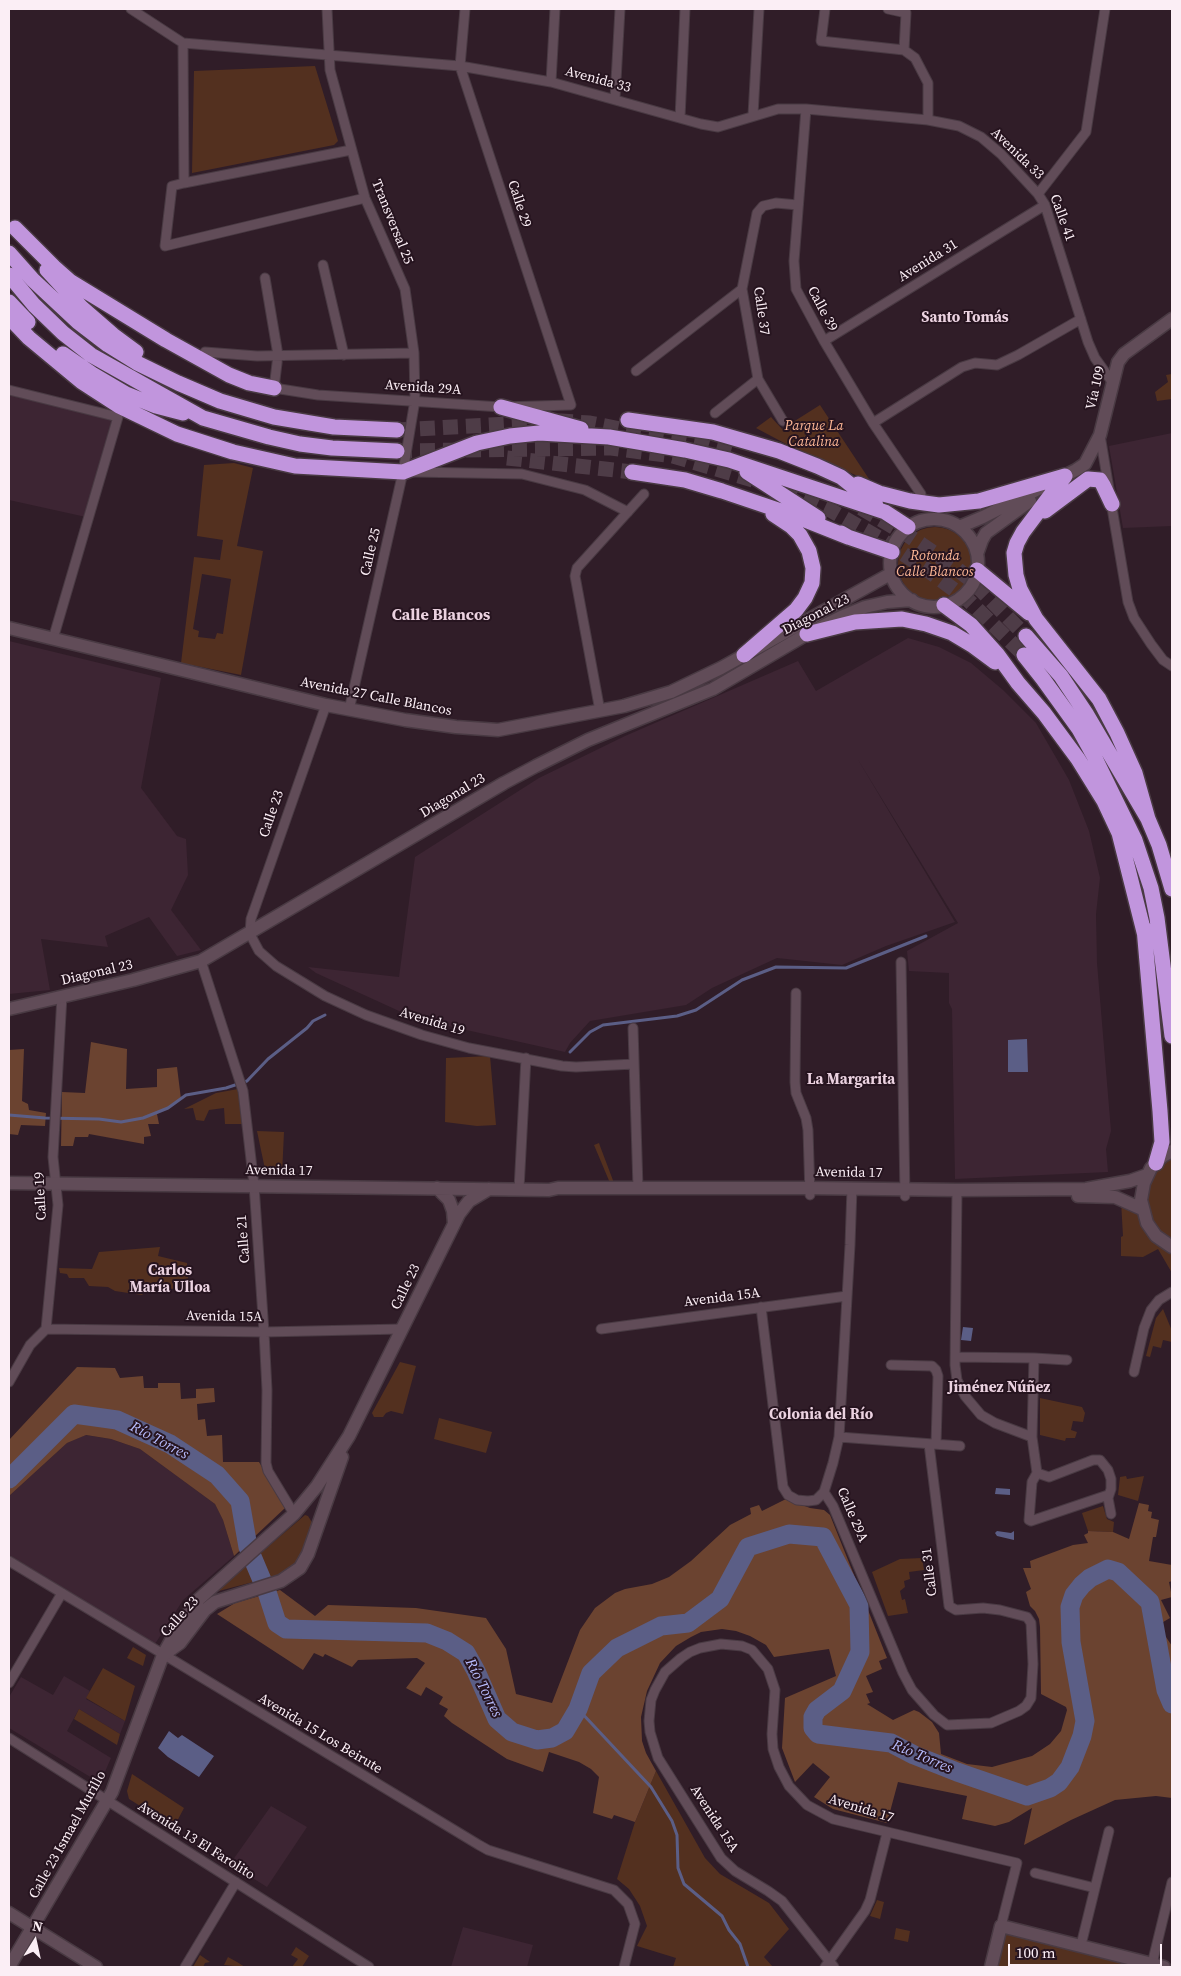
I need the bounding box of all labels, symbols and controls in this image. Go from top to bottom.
street label: Avenida 33 [563,63,633,97]
street label: Avenida 33 [987,125,1047,183]
street label: Transversal 25 [367,177,417,267]
street label: Calle 29 [503,178,535,230]
street label: Calle 41 [1046,192,1078,244]
street label: Avenida 31 [895,236,961,286]
street label: Calle 39 [803,284,841,334]
street label: Calle 37 [749,286,773,336]
district label: Santo Tomás [921,309,1009,327]
street label: Vía 109 [1083,364,1109,412]
street label: Avenida 29A [384,377,462,399]
park label: Parque La Catalina [785,418,843,451]
street label: Calle 25 [357,526,385,578]
park label: Rotonda Calle Blancos [896,548,974,580]
street label: Diagonal 23 [780,591,852,639]
district label: Calle Blancos [392,606,490,626]
street label: Avenida 27 Calle Blancos [299,674,453,720]
street label: Diagonal 23 [417,770,489,822]
street label: Calle 23 [256,788,288,840]
street label: Diagonal 23 [60,957,134,989]
street label: Avenida 19 [397,1004,467,1040]
district label: La Margarita [807,1071,895,1089]
street label: Avenida 17 [245,1162,313,1180]
street label: Avenida 17 [815,1164,883,1182]
street label: Calle 19 [31,1171,51,1221]
street label: Calle 21 [234,1214,254,1264]
street label: Calle 23 [388,1261,424,1313]
district label: Carlos María Ulloa [130,1262,210,1297]
street label: Avenida 15A [683,1285,761,1311]
street label: Avenida 15A [186,1308,262,1326]
district label: Jiménez Núñez [948,1379,1050,1397]
district label: Colonia del Río [769,1406,873,1424]
water label: Río Torres [127,1418,191,1464]
street label: Calle 29A [833,1485,871,1545]
street label: Calle 31 [919,1547,941,1597]
street label: Calle 23 [157,1593,203,1641]
water label: Río Torres [461,1656,505,1720]
street label: Avenida 15 Los Beirute [255,1690,385,1778]
water label: Río Torres [889,1736,955,1778]
street label: Calle 23 Ismael Murillo [26,1768,110,1902]
street label: Avenida 15A [686,1782,742,1856]
street label: Avenida 17 [826,1791,896,1827]
street label: Avenida 13 El Farolito [134,1798,258,1884]
text: N [31,1915,44,1937]
north arrow [10,1916,60,1966]
scale bar [1011,1934,1165,1966]
text: 100 m [1016,1942,1056,1963]

